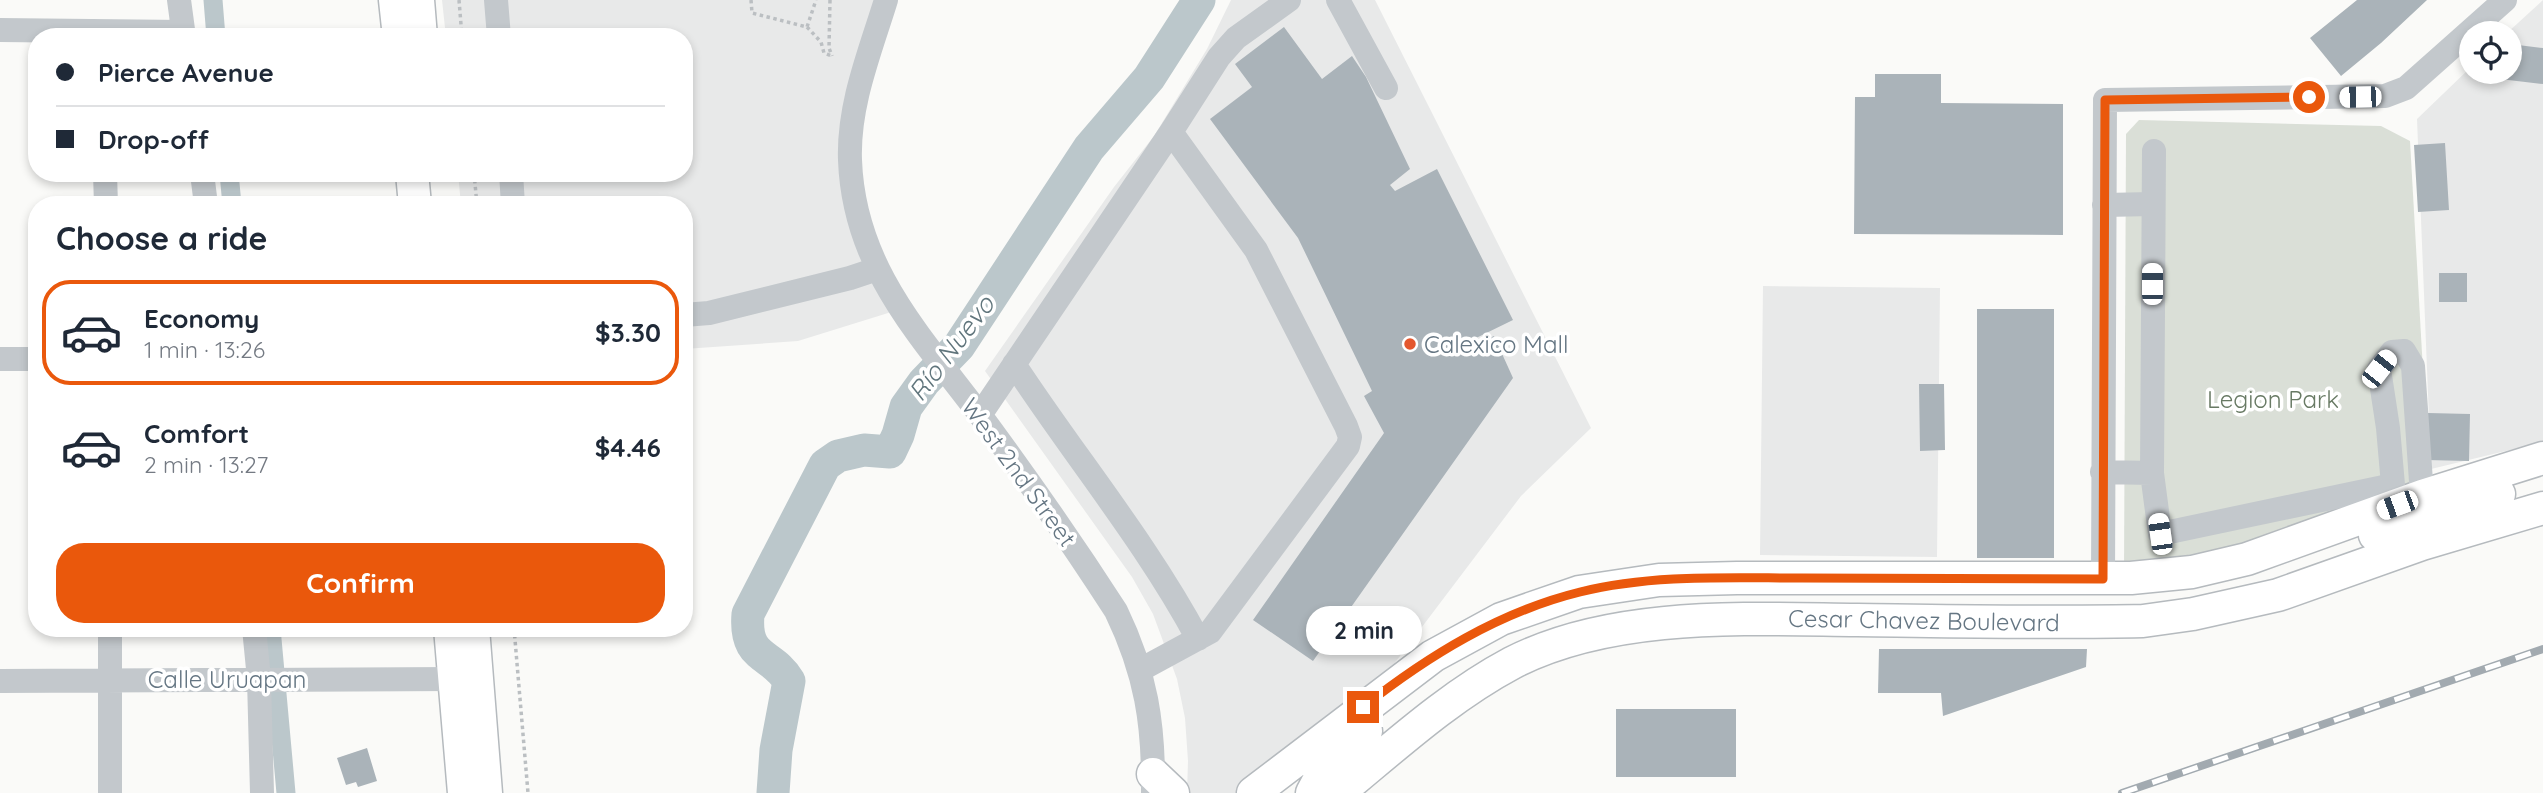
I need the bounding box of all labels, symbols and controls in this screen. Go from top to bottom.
map controls [2459,21,2522,84]
button: locate [2459,21,2522,84]
text: Pierce Avenue [98,56,274,89]
route start [2293,81,2325,113]
car [2339,86,2382,108]
text: Drop-off [98,123,209,156]
text: Choose a ride [56,218,268,258]
car [2142,263,2163,305]
water label: Río Nuevo [901,288,1002,407]
icon: car [60,301,123,364]
text: Economy [144,302,259,335]
text: $3.30 [595,316,661,349]
place label: Calexico Mall [1424,329,1569,359]
text: 1 min · 13:26 [144,335,265,364]
marker: Calexico Mall [1402,336,1418,352]
car [2358,346,2401,392]
park label: Legion Park [2207,384,2339,414]
street label: West 2nd Street [955,392,1083,552]
icon: car [60,416,123,479]
text: Comfort [144,417,249,450]
text: $4.46 [595,431,661,464]
text: 2 min · 13:27 [144,450,268,479]
car [2374,488,2421,522]
car [2147,512,2174,556]
button: Confirm [56,543,665,623]
street label: Cesar Chavez Boulevard [1788,603,2060,637]
callout: 2 min [1305,606,1421,654]
text: 2 min [1334,616,1394,645]
street label: Calle Uruapan [148,664,306,694]
route end [1347,691,1379,723]

